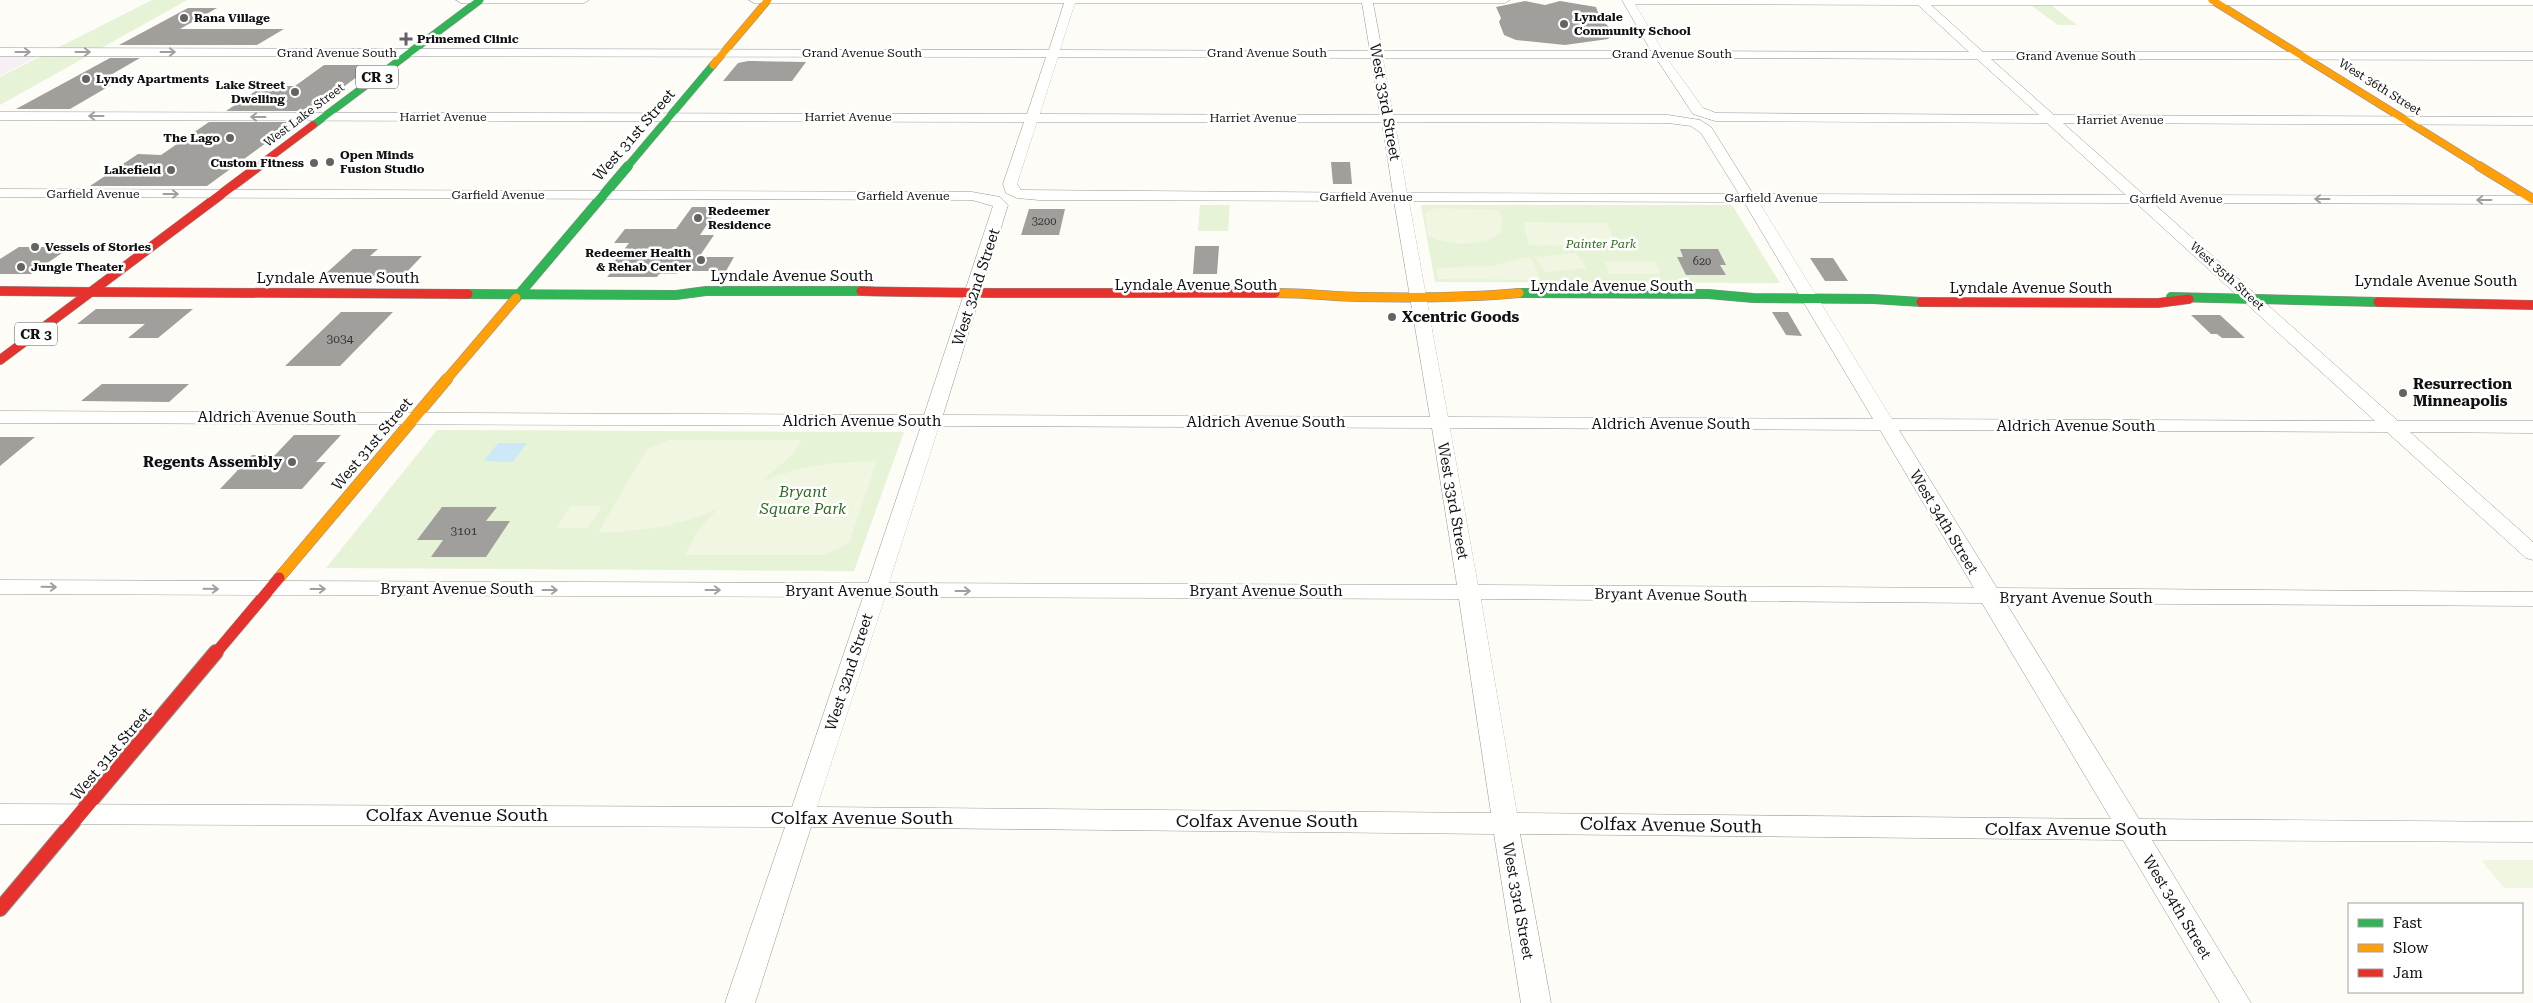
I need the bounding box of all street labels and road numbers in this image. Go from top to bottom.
street label: West 33rd Street [1366,42,1404,162]
street label: Grand Avenue South [277,46,397,60]
street label: Grand Avenue South [802,46,922,60]
street label: Grand Avenue South [1207,46,1327,60]
street label: Grand Avenue South [1612,47,1732,61]
street label: Grand Avenue South [2016,49,2136,63]
street label: West 36th Street [2336,56,2424,118]
road number: CR 3 [356,66,398,88]
street label: West Lake Street [261,80,347,150]
street label: West 31st Street [589,85,679,185]
street label: Harriet Avenue [399,110,487,124]
street label: Harriet Avenue [804,110,892,124]
street label: Harriet Avenue [1209,111,1297,125]
street label: Harriet Avenue [2076,113,2164,127]
street label: Garfield Avenue [47,187,140,201]
street label: Garfield Avenue [452,188,545,202]
street label: Garfield Avenue [857,189,950,203]
street label: Garfield Avenue [1320,190,1413,204]
street label: Garfield Avenue [1725,191,1818,205]
street label: Garfield Avenue [2130,192,2223,206]
street label: West 32nd Street [949,226,1004,348]
street label: West 35th Street [2187,239,2267,313]
street label: Lyndale Avenue South [710,267,874,285]
street label: Lyndale Avenue South [256,269,420,287]
street label: Lyndale Avenue South [2354,272,2518,290]
street label: Lyndale Avenue South [1114,276,1278,294]
street label: Lyndale Avenue South [1530,277,1694,295]
street label: Lyndale Avenue South [1949,279,2113,297]
road number: CR 3 [15,322,57,346]
street label: West 31st Street [328,394,416,494]
street label: Aldrich Avenue South [198,408,357,426]
street label: Aldrich Avenue South [783,412,942,430]
street label: Aldrich Avenue South [1187,413,1346,431]
street label: Aldrich Avenue South [1592,415,1751,433]
street label: Aldrich Avenue South [1997,417,2156,435]
street label: West 33rd Street [1434,441,1472,561]
street label: West 34th Street [1906,467,1982,578]
street label: Bryant Avenue South [380,580,534,598]
street label: Bryant Avenue South [785,582,939,600]
street label: Bryant Avenue South [1189,582,1343,600]
street label: Bryant Avenue South [1594,585,1748,605]
street label: Bryant Avenue South [1999,589,2153,607]
street label: West 32nd Street [822,611,877,733]
street label: West 31st Street [67,704,155,804]
street label: Colfax Avenue South [366,804,549,825]
street label: Colfax Avenue South [771,807,954,828]
street label: Colfax Avenue South [1176,810,1359,831]
street label: Colfax Avenue South [1580,812,1763,837]
street label: Colfax Avenue South [1985,818,2168,839]
street label: West 33rd Street [1499,841,1537,961]
street label: West 34th Street [2139,852,2215,963]

